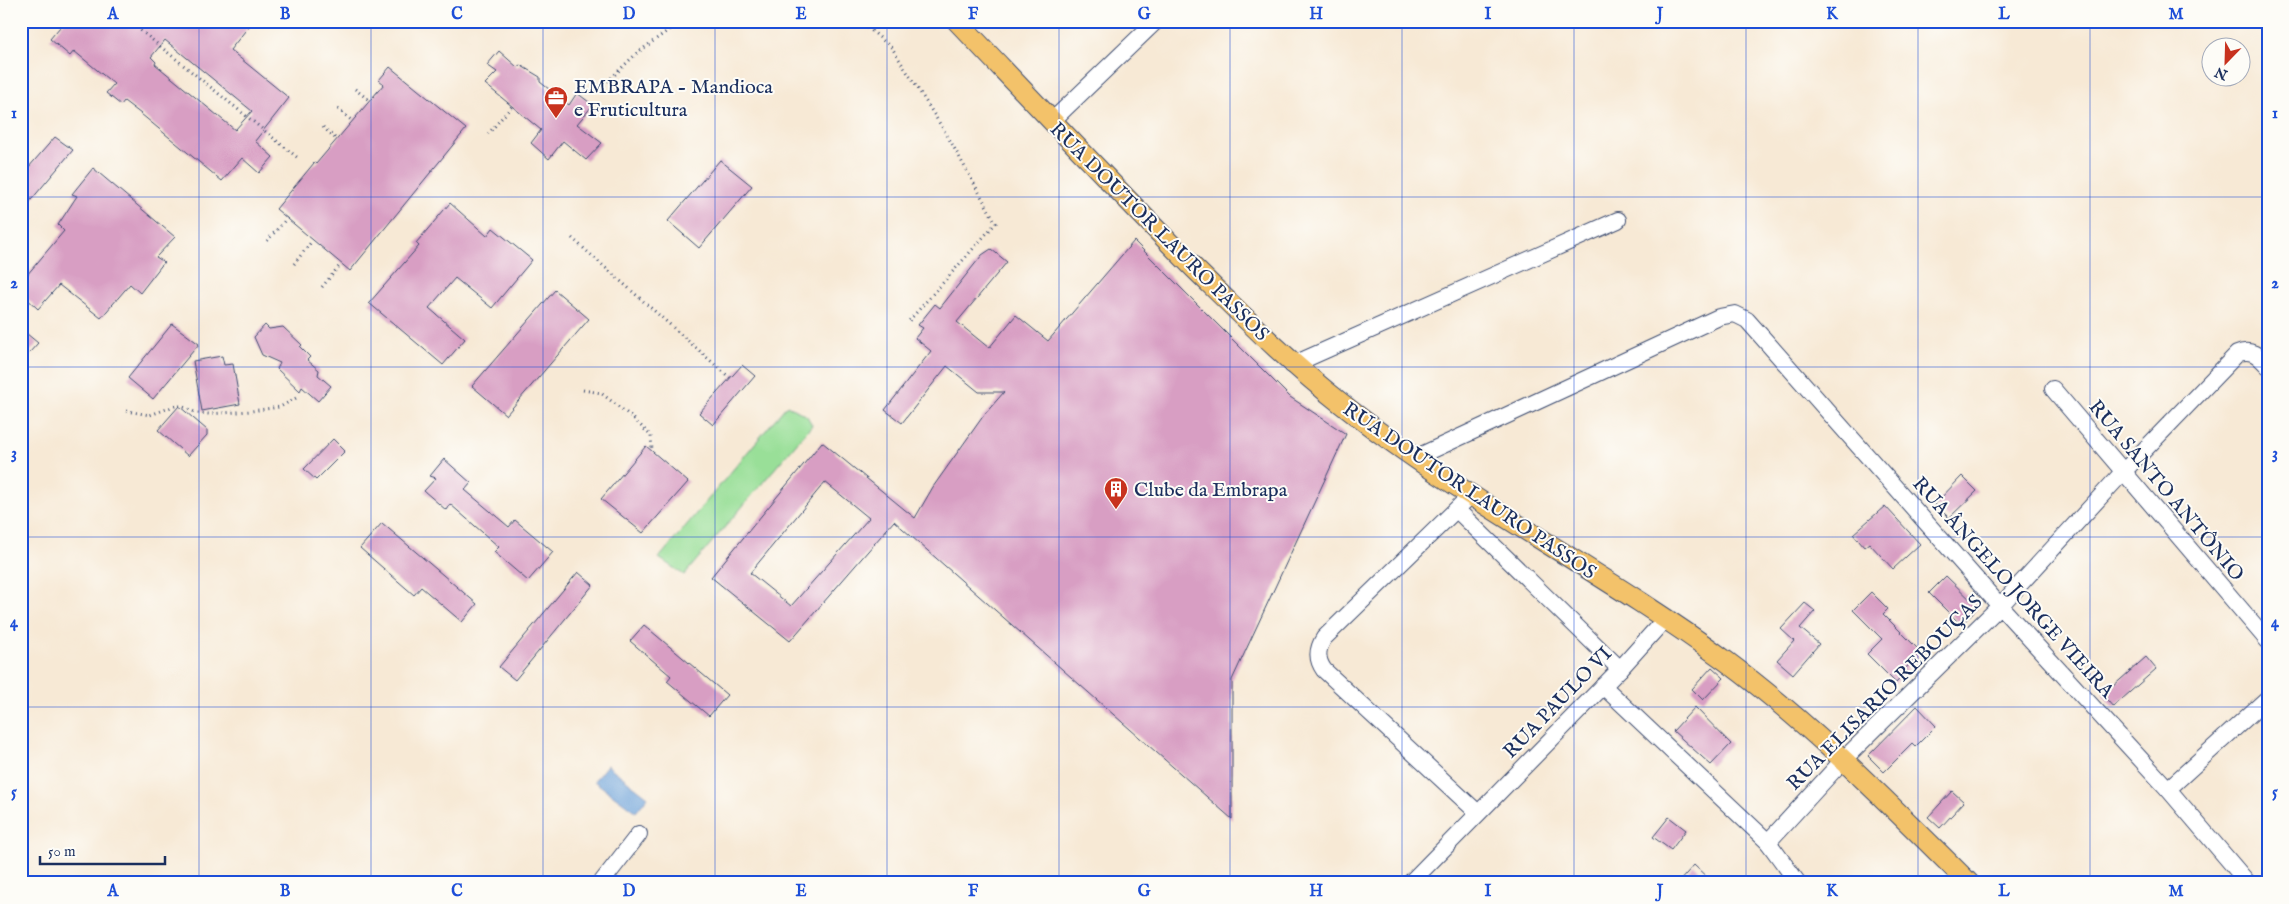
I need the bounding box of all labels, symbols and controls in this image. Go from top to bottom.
text: A [107,5,120,25]
text: B [280,5,291,25]
text: C [451,5,463,25]
text: D [623,5,636,25]
text: E [795,5,807,25]
text: F [968,5,979,25]
text: G [1138,5,1151,25]
text: H [1309,5,1323,25]
text: I [1485,5,1492,25]
text: J [1655,5,1664,25]
text: K [1826,5,1839,25]
text: L [1998,5,2010,25]
text: M [2168,5,2184,25]
north arrow [2202,38,2252,88]
text: N [2212,62,2231,84]
place label: EMBRAPA - Mandioca e Fruticultura [574,75,773,123]
office icon: EMBRAPA - Mandioca e Fruticultura [543,85,569,119]
text: 1 [11,104,17,124]
text: 1 [2272,104,2278,124]
street label: RUA DOUTOR LAURO PASSOS [1044,117,1274,347]
text: 2 [10,274,18,294]
text: 2 [2271,274,2279,294]
street label: RUA SANTO ANTÔNIO [2083,395,2249,587]
street label: RUA DOUTOR LAURO PASSOS [1338,397,1600,585]
text: 3 [11,444,17,464]
text: 3 [2272,444,2278,464]
street label: RUA ÂNGELO JORGE VIEIRA [1907,472,2119,704]
building icon: Clube da Embrapa [1103,476,1129,510]
place label: Clube da Embrapa [1134,478,1288,503]
street label: RUA ELISARIO REBOUÇAS [1782,590,1988,796]
text: 4 [10,613,19,633]
text: 4 [2271,613,2280,633]
street label: RUA PAULO VI [1498,642,1618,764]
text: 5 [11,783,17,803]
text: 5 [2272,783,2278,803]
scale bar [40,834,165,866]
text: 50 m [48,842,76,861]
text: A [107,882,120,902]
text: B [280,882,291,902]
text: C [451,882,463,902]
text: D [623,882,636,902]
text: E [795,882,807,902]
text: F [968,882,979,902]
text: G [1138,882,1151,902]
text: H [1309,882,1323,902]
text: I [1485,882,1492,902]
text: J [1655,882,1664,902]
text: K [1826,882,1839,902]
text: L [1998,882,2010,902]
text: M [2168,882,2184,902]

